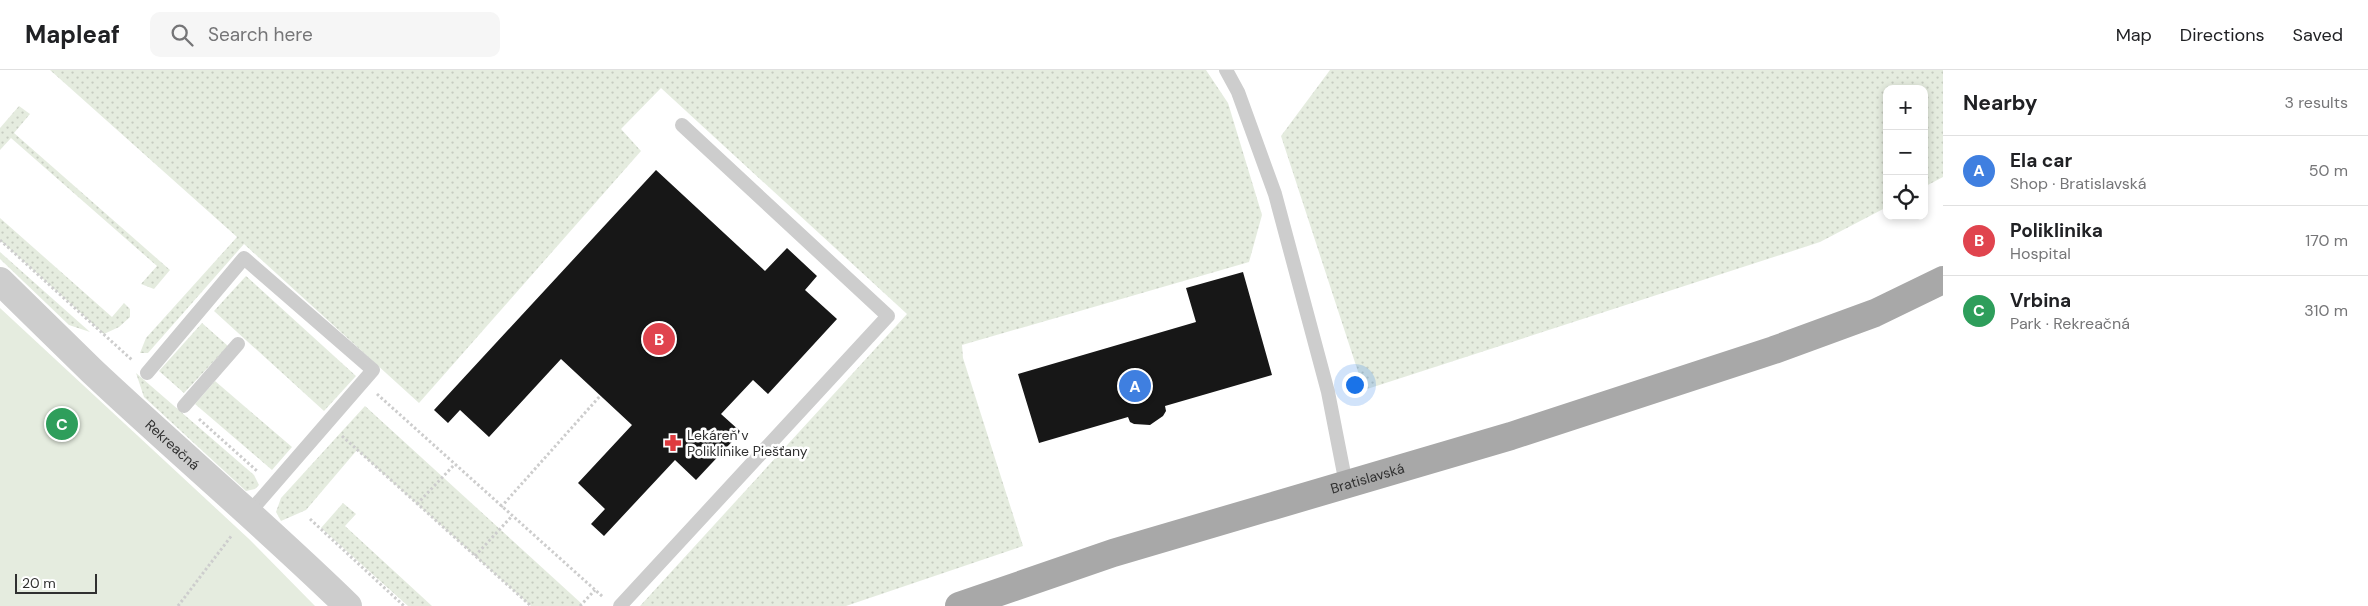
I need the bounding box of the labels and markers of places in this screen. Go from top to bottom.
pin: B [643,320,675,358]
pin: A [1119,367,1151,405]
pin: C [46,405,78,443]
place label: Lekáreň v Poliklinike Piešťany [687,426,808,460]
pharmacy icon: Lekáreň v Poliklinike Piešťany [663,433,683,453]

